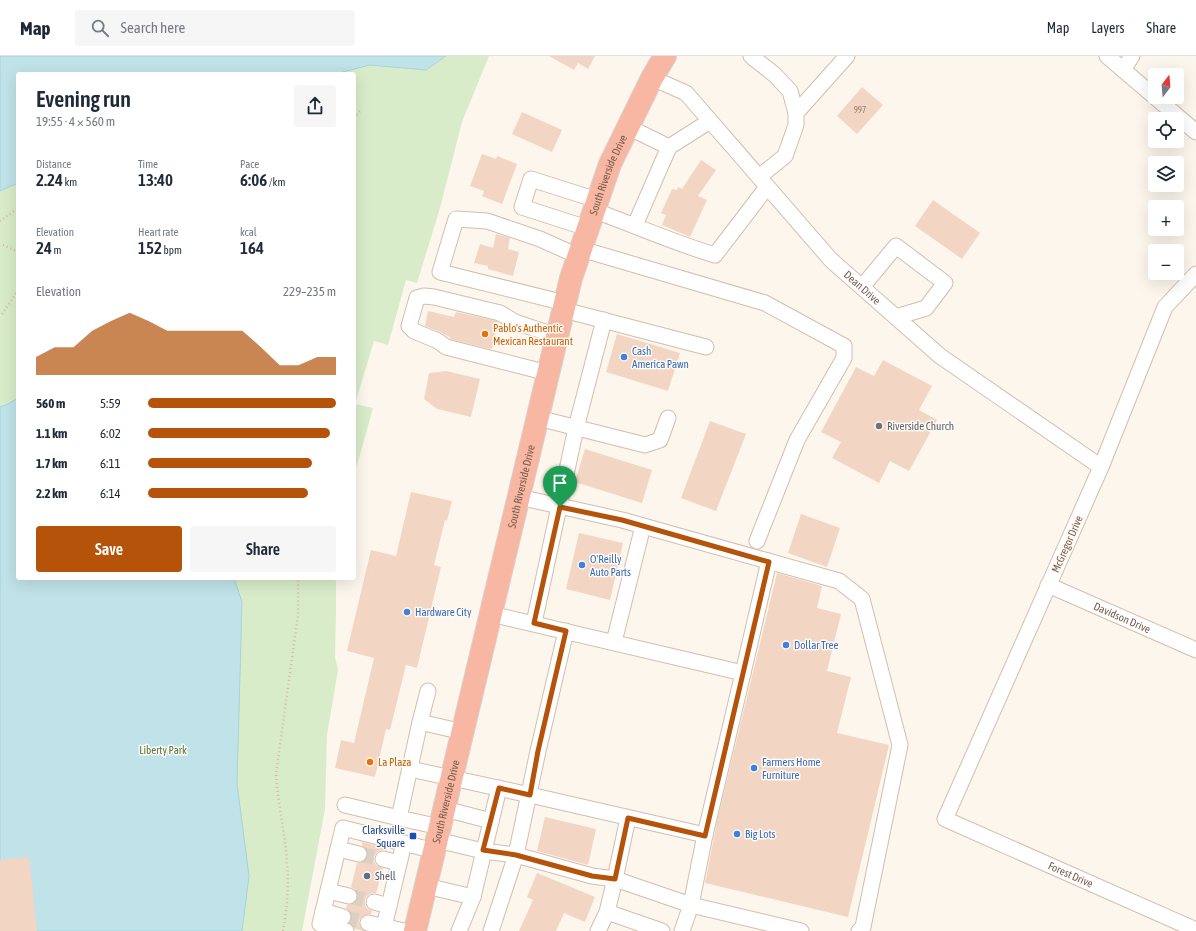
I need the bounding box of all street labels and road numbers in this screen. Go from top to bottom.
street label: South Riverside Drive [587,133,629,217]
street label: Dean Drive [842,268,883,307]
street label: South Riverside Drive [505,444,537,529]
street label: McGregor Drive [1049,514,1085,574]
street label: Davidson Drive [1092,600,1152,635]
street label: South Riverside Drive [430,759,462,845]
street label: Forest Drive [1046,859,1095,890]

